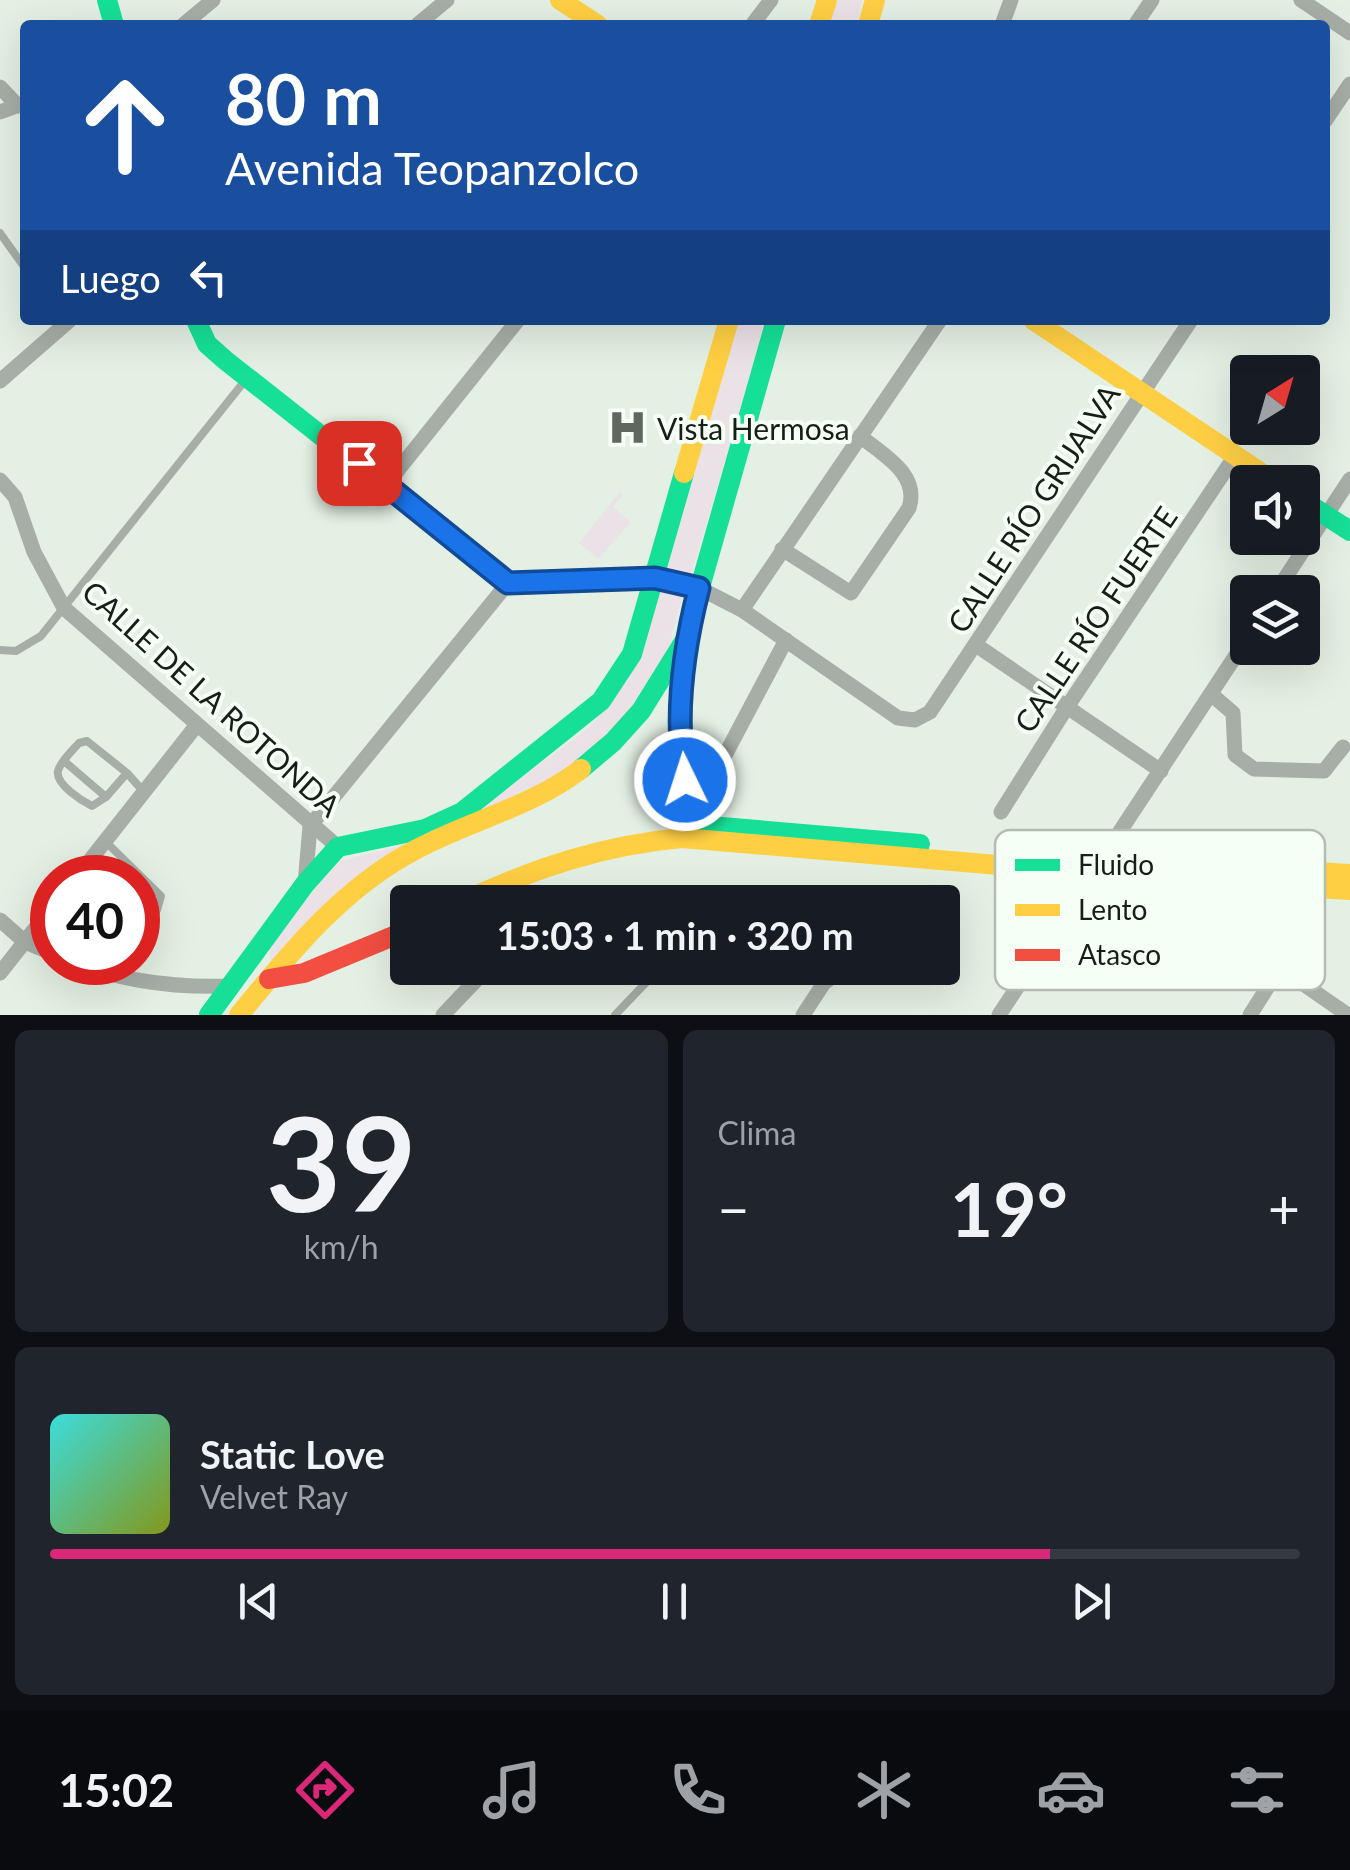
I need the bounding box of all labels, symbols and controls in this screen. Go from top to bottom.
text: 80 m [225,56,382,140]
icon: ahead [60,60,190,190]
text: Avenida Teopanzolco [225,141,639,195]
icon: left [181,250,236,305]
text: Luego [60,255,161,301]
north arrow [1230,355,1320,445]
map controls [1230,355,1320,665]
street label: CALLE RÍO GRIJALVA [939,377,1127,639]
hospital icon: Vista Hermosa [606,407,648,449]
place label: Vista Hermosa [657,410,850,446]
pin [317,421,402,506]
icon: arrive [332,436,387,491]
button: sound [1230,465,1320,555]
street label: CALLE RÍO FUERTE [1006,499,1184,739]
street label: CALLE DE LA ROTONDA [76,573,349,824]
button: layers [1230,575,1320,665]
position arrow [633,728,737,832]
legend [995,830,1325,990]
text: Fluido [1078,847,1154,881]
speed limit sign: 40 [30,855,160,985]
text: Lento [1078,892,1147,926]
text: 15:03 · 1 min · 320 m [496,912,854,958]
text: Atasco [1078,937,1161,971]
text: 39 [266,1084,417,1240]
text: Clima [718,1113,796,1152]
text: 19° [950,1163,1068,1253]
text: − [718,1175,749,1241]
text: + [1268,1175,1300,1241]
text: km/h [304,1227,379,1266]
text: Static Love [200,1431,385,1477]
text: Velvet Ray [200,1477,348,1516]
icon: previous [231,1574,286,1629]
icon: pause [647,1574,702,1629]
icon: next [1064,1574,1119,1629]
icon: directions [290,1755,360,1825]
icon: music [477,1755,547,1825]
icon: phone [663,1755,733,1825]
icon: climate [849,1755,919,1825]
icon: car [1036,1755,1106,1825]
icon: filters [1222,1755,1292,1825]
text: 15:02 [58,1763,174,1817]

